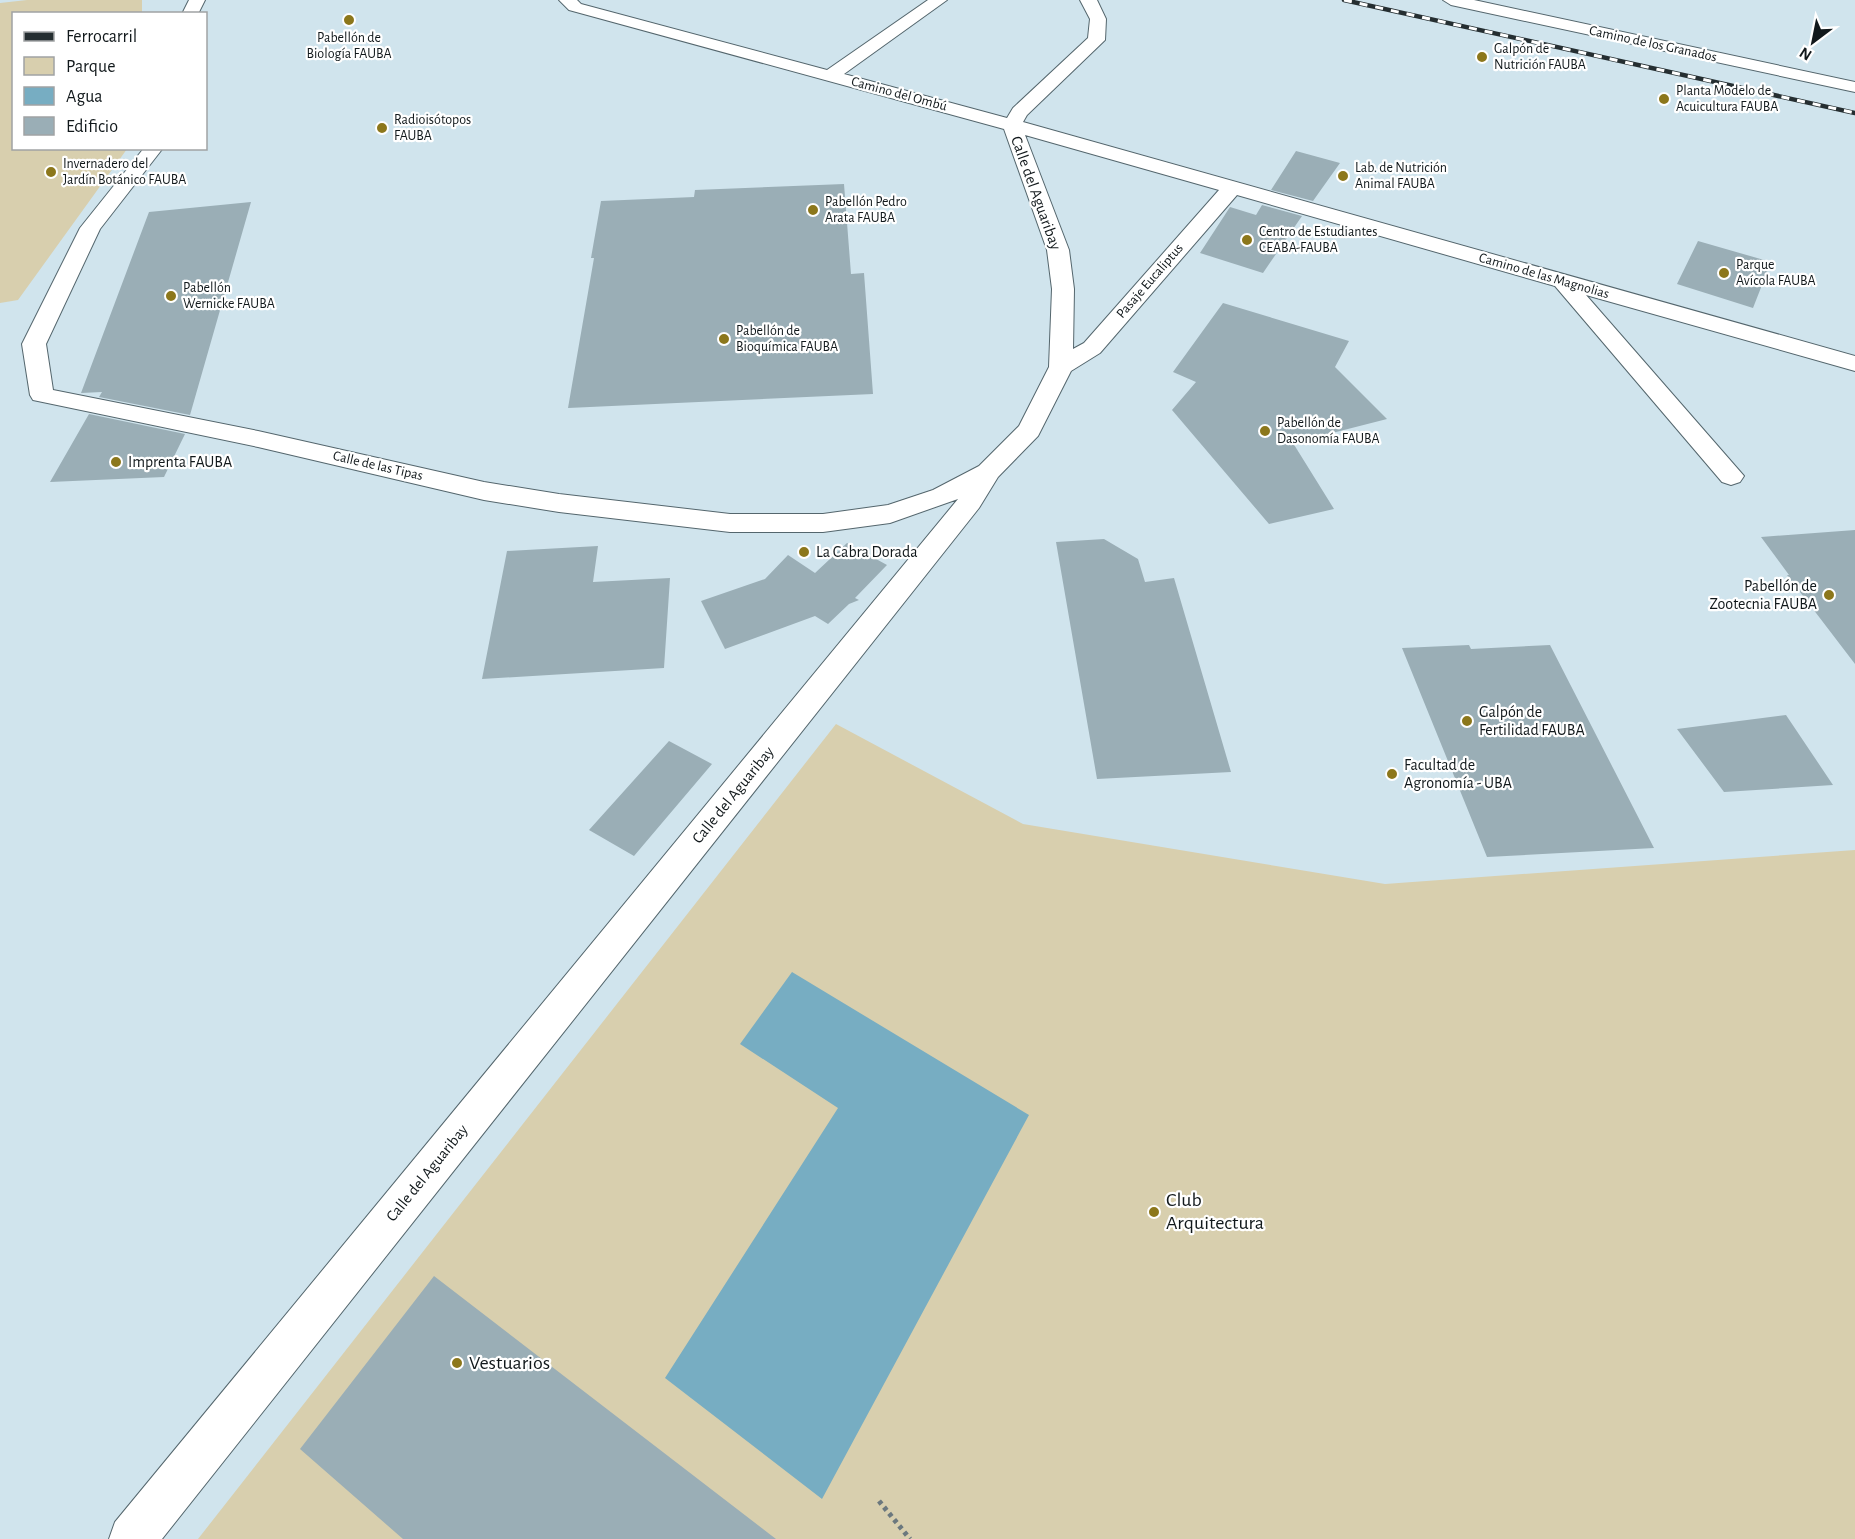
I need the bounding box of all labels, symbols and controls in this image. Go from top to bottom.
legend [12,12,207,150]
north arrow [1783,12,1843,72]
marker: Pabellón de Biología FAUBA [342,13,356,27]
street label: Camino de los Granados [1588,24,1718,64]
text: Ferrocarril [66,28,137,46]
place label: Pabellón de Biología FAUBA [306,31,392,61]
place label: Galpón de Nutrición FAUBA [1494,42,1586,72]
text: N [1797,44,1815,64]
marker: Galpón de Nutrición FAUBA [1475,50,1489,64]
text: Parque [66,58,115,76]
street label: Camino del Ombú [850,74,948,114]
place label: Planta Modelo de Acuicultura FAUBA [1676,84,1778,114]
text: Agua [66,88,103,106]
marker: Planta Modelo de Acuicultura FAUBA [1657,92,1671,106]
place label: Radioisótopos FAUBA [394,113,471,143]
text: Edificio [66,118,118,136]
marker: Radioisótopos FAUBA [375,121,389,135]
street label: Calle del Aguaribay [1007,134,1064,252]
place label: Invernadero del Jardín Botánico FAUBA [63,157,186,187]
place label: Lab. de Nutrición Animal FAUBA [1355,161,1447,191]
marker: Invernadero del Jardín Botánico FAUBA [44,165,58,179]
marker: Lab. de Nutrición Animal FAUBA [1336,169,1350,183]
place label: Pabellón Pedro Arata FAUBA [825,195,907,225]
marker: Pabellón Pedro Arata FAUBA [806,203,820,217]
place label: Centro de Estudiantes CEABA-FAUBA [1259,225,1377,255]
marker: Centro de Estudiantes CEABA-FAUBA [1240,233,1254,247]
street label: Pasaje Eucaliptus [1114,241,1186,321]
street label: Camino de las Magnolias [1477,251,1611,301]
place label: Parque Avícola FAUBA [1736,258,1816,288]
marker: Parque Avícola FAUBA [1717,266,1731,280]
place label: Pabellón Wernicke FAUBA [183,281,275,311]
marker: Pabellón Wernicke FAUBA [164,289,178,303]
place label: Pabellón de Bioquímica FAUBA [736,324,838,354]
marker: Pabellón de Bioquímica FAUBA [717,332,731,346]
place label: Pabellón de Dasonomía FAUBA [1277,416,1380,446]
marker: Pabellón de Dasonomía FAUBA [1258,424,1272,438]
street label: Calle de las Tipas [332,449,424,483]
place label: Imprenta FAUBA [128,454,232,470]
marker: Imprenta FAUBA [109,455,123,469]
place label: La Cabra Dorada [816,544,918,560]
marker: La Cabra Dorada [797,545,811,559]
place label: Pabellón de Zootecnia FAUBA [1709,578,1817,612]
marker: Pabellón de Zootecnia FAUBA [1822,588,1836,602]
place label: Galpón de Fertilidad FAUBA [1479,704,1585,738]
marker: Galpón de Fertilidad FAUBA [1460,714,1474,728]
street label: Calle del Aguaribay [689,743,778,847]
place label: Facultad de Agronomía - UBA [1404,757,1512,791]
marker: Facultad de Agronomía - UBA [1385,767,1399,781]
street label: Calle del Aguaribay [383,1121,472,1225]
place label: Club Arquitectura [1166,1190,1264,1233]
marker: Club Arquitectura [1147,1205,1161,1219]
place label: Vestuarios [469,1353,550,1373]
marker: Vestuarios [450,1356,464,1370]

